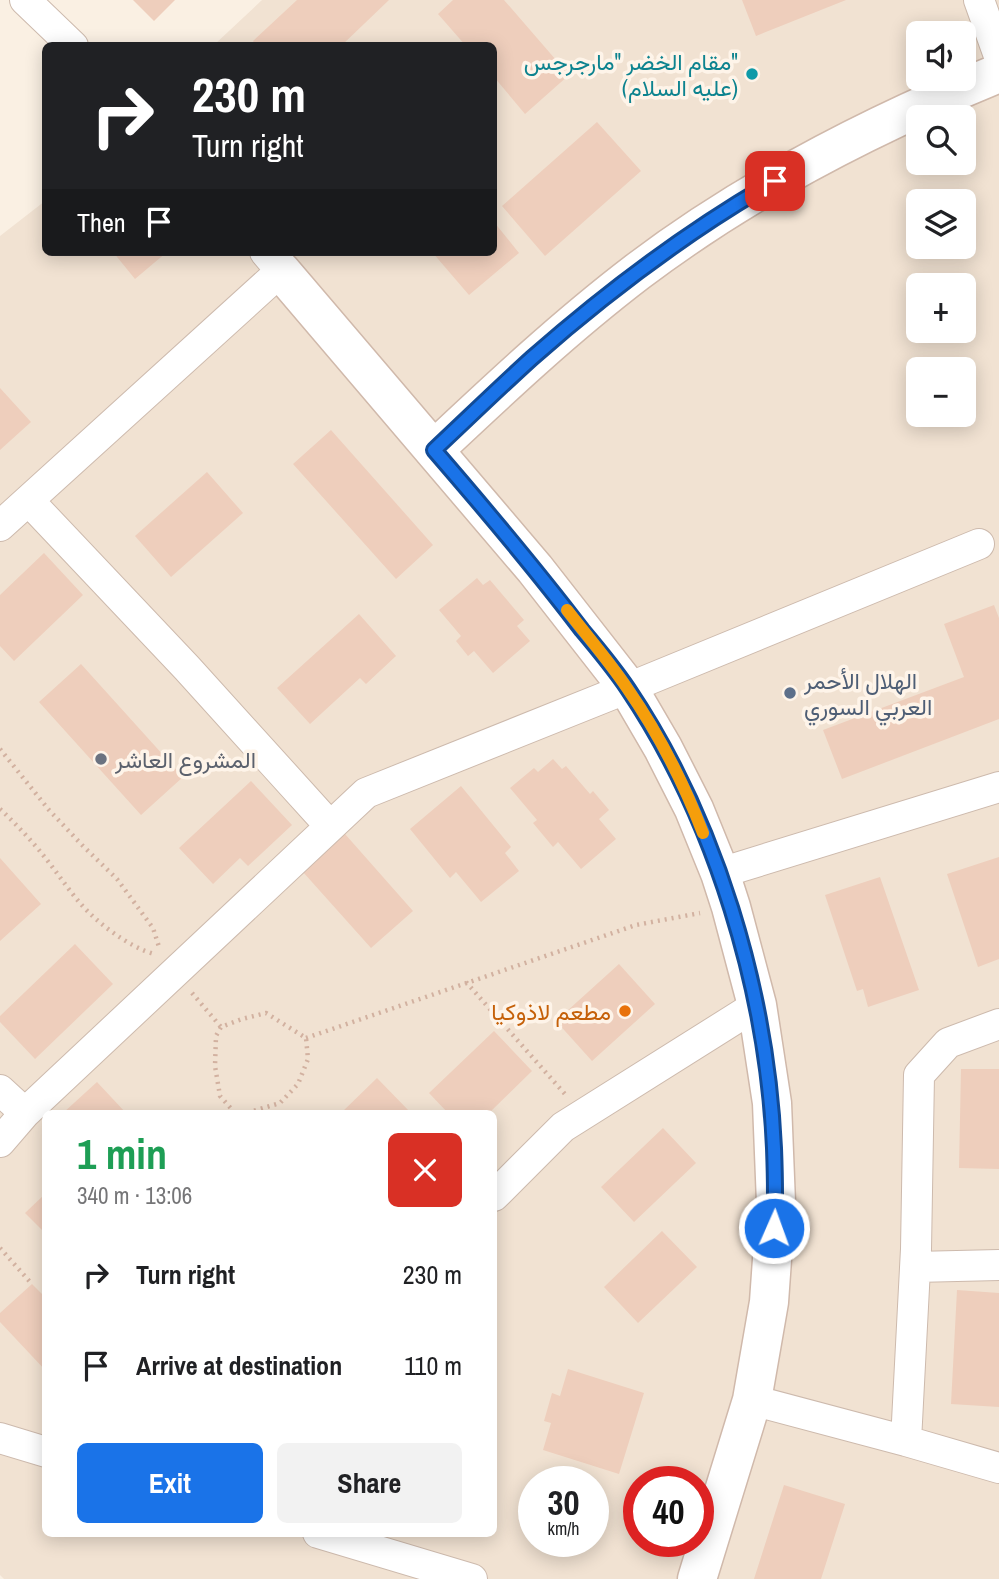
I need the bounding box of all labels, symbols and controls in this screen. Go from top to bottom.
map controls [906,21,976,427]
button: sound [906,21,976,91]
place label: مقام الخضر "مارجرجس" (عليه السلام) [524,46,738,103]
text: 230 m [192,61,306,127]
marker: مقام الخضر "مارجرجس" (عليه السلام) [744,66,760,82]
icon: right [77,70,168,161]
button: search [906,105,976,175]
text: Turn right [192,124,304,167]
pin [745,151,805,211]
icon: arrive [756,162,794,200]
button: layers [906,189,976,259]
icon: arrive [140,203,178,241]
text: Then [77,205,126,240]
button: + [906,273,976,343]
button: − [906,357,976,427]
place label: الهلال الأحمر العربي السوري [803,665,932,726]
marker: الهلال الأحمر العربي السوري [782,685,798,701]
place label: المشروع العاشر [114,744,256,776]
marker: المشروع العاشر [93,751,109,767]
place label: مطعم لاذوكيا [491,996,611,1027]
marker: مطعم لاذوكيا [617,1003,633,1019]
text: 1 min [77,1126,167,1182]
button: close [388,1133,462,1207]
text: 340 m · 13:06 [77,1180,192,1211]
position arrow [737,1191,811,1265]
icon: right [77,1256,115,1294]
text: Turn right [136,1257,235,1292]
text: 230 m [403,1257,462,1292]
icon: arrive [77,1347,115,1385]
text: Arrive at destination [136,1348,342,1383]
text: 110 m [404,1348,462,1383]
button: Exit [77,1443,263,1523]
button: Share [277,1443,462,1523]
speed limit sign: 40 [623,1466,714,1557]
text: 30 [548,1479,579,1526]
text: km/h [548,1516,580,1541]

